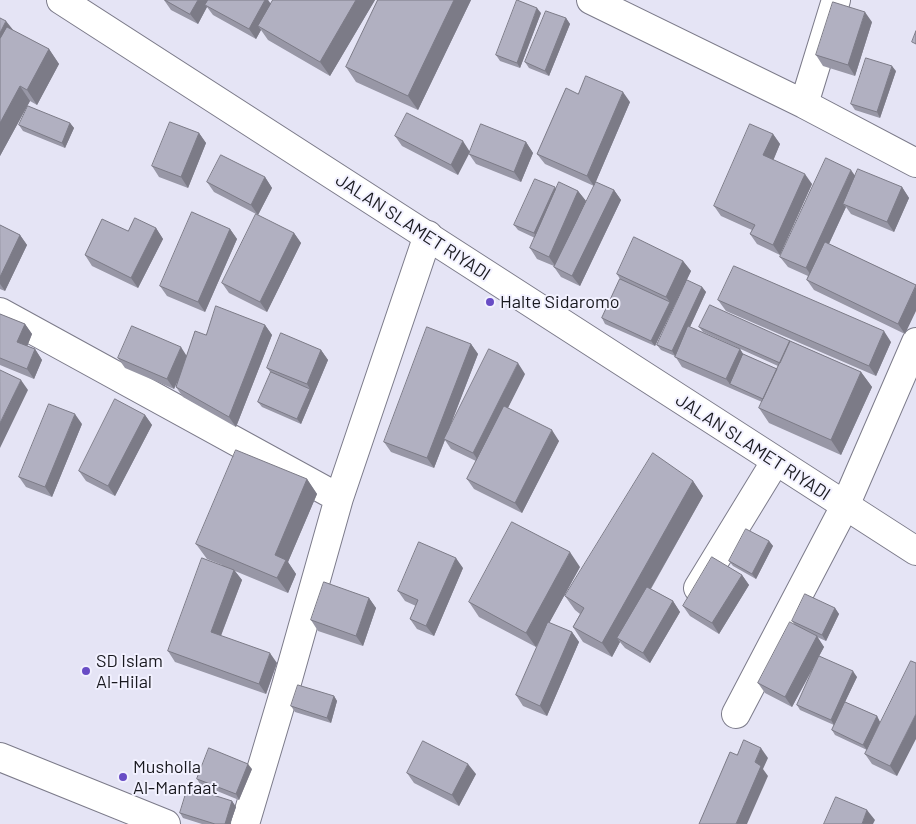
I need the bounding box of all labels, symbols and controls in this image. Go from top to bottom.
street label: JALAN SLAMET RIYADI [332,169,494,285]
place label: Halte Sidaromo [500,291,620,313]
marker: Halte Sidaromo [484,296,496,308]
street label: JALAN SLAMET RIYADI [672,389,834,505]
place label: SD Islam Al-Hilal [96,650,163,692]
marker: SD Islam Al-Hilal [80,665,92,677]
place label: Musholla Al-Manfaat [133,756,218,799]
marker: Musholla Al-Manfaat [117,771,129,783]

